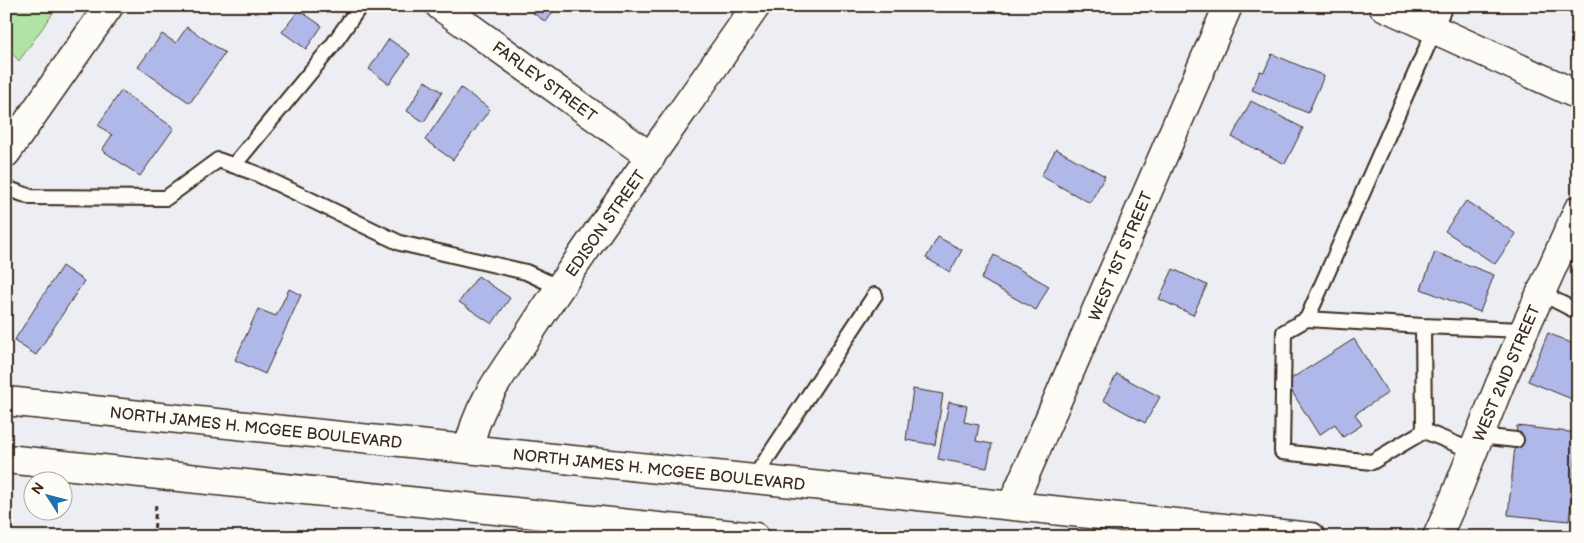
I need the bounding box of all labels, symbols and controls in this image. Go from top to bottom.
street label: FARLEY STREET [488,38,600,127]
street label: EDISON STREET [562,166,650,281]
street label: WEST 1ST STREET [1086,189,1157,324]
street label: WEST 2ND STREET [1470,302,1545,445]
street label: NORTH JAMES H. MCGEE BOULEVARD [109,404,403,453]
street label: NORTH JAMES H. MCGEE BOULEVARD [512,446,806,495]
north arrow [22,470,72,520]
text: N [28,479,48,498]

